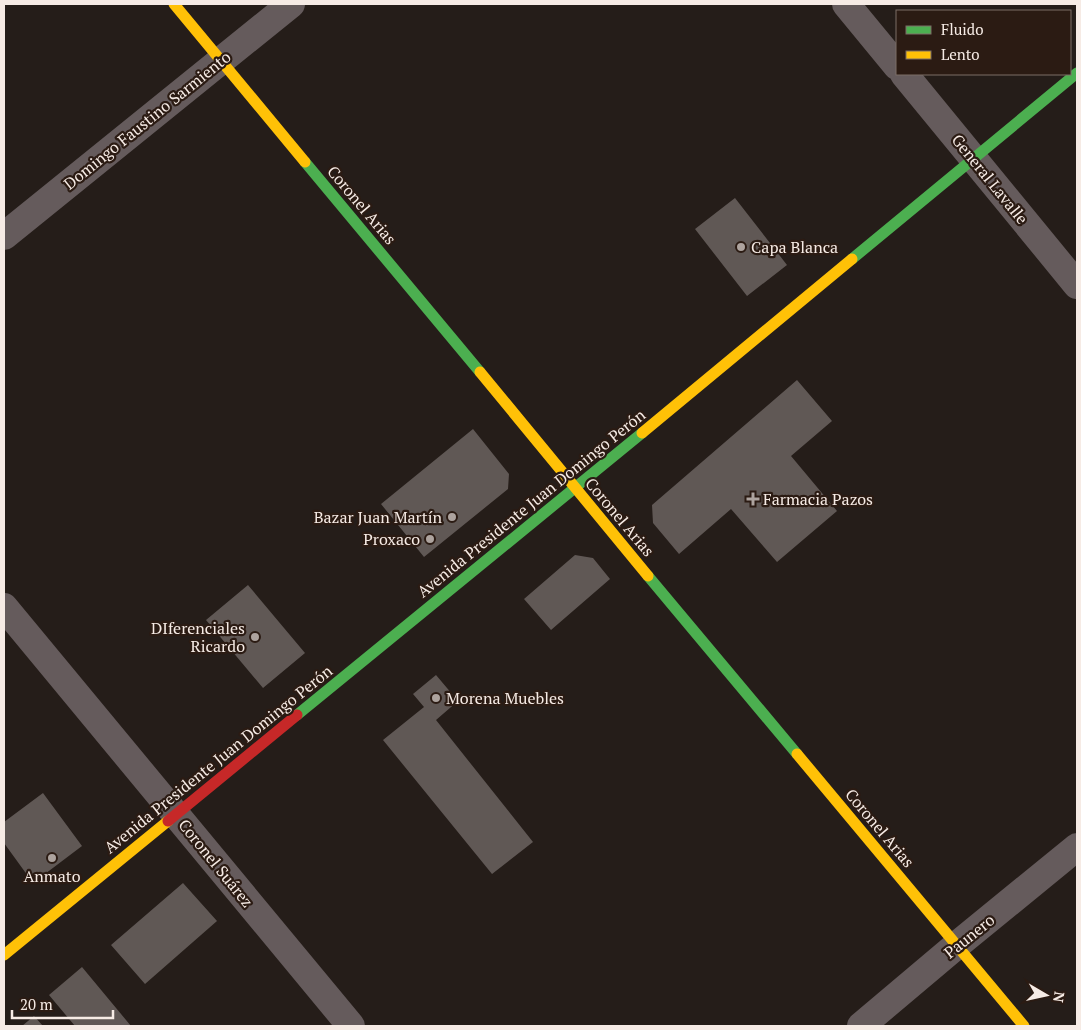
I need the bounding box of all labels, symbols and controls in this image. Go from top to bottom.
legend [896,10,1071,75]
text: Fluido [941,19,983,39]
text: Lento [941,44,980,64]
street label: Domingo Faustino Sarmiento [59,46,235,194]
street label: General Lavalle [947,129,1033,229]
street label: Coronel Arias [323,161,402,249]
place label: Capa Blanca [751,236,838,258]
marker: Capa Blanca [735,241,747,253]
street label: Avenida Presidente Juan Domingo Perón [412,404,650,602]
street label: Coronel Arias [581,473,660,561]
place label: Farmacia Pazos [763,488,873,510]
marker: Farmacia Pazos [747,493,759,505]
place label: Bazar Juan Martín [314,506,442,528]
marker: Bazar Juan Martín [446,511,458,523]
place label: Proxaco [363,528,420,550]
marker: Proxaco [424,533,436,545]
place label: DIferenciales Ricardo [151,617,245,657]
marker: DIferenciales Ricardo [249,631,261,643]
street label: Avenida Presidente Juan Domingo Perón [99,660,337,858]
place label: Morena Muebles [446,687,564,709]
marker: Morena Muebles [430,692,442,704]
street label: Coronel Arias [841,784,920,872]
street label: Coronel Suárez [174,814,258,912]
marker: Anmato [46,852,58,864]
place label: Anmato [23,865,81,887]
street label: Paunero [939,909,999,963]
north arrow [1021,970,1071,1020]
scale bar [12,988,114,1020]
text: N [1049,990,1070,1004]
text: 20 m [20,994,53,1014]

